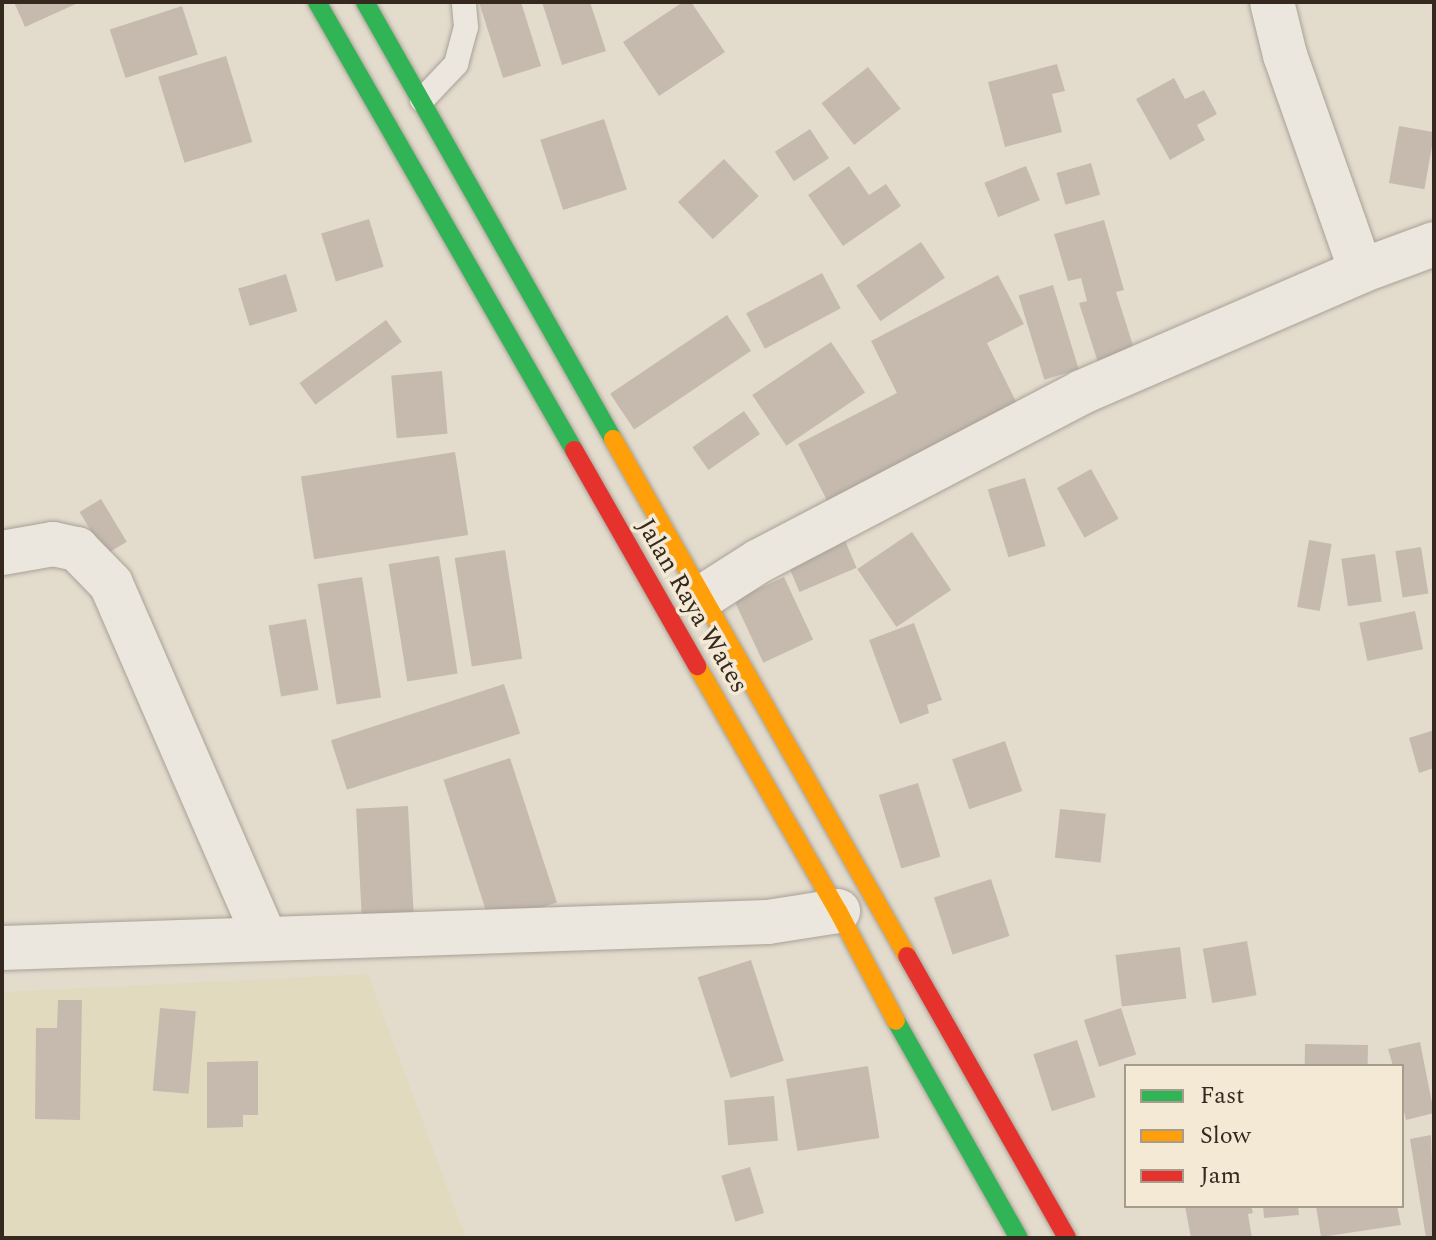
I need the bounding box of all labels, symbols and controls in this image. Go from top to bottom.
street label: Jalan Raya Wates [629,513,755,699]
legend [1124,1064,1404,1208]
text: Fast [1200,1078,1245,1114]
text: Slow [1200,1118,1251,1154]
text: Jam [1200,1158,1241,1194]

